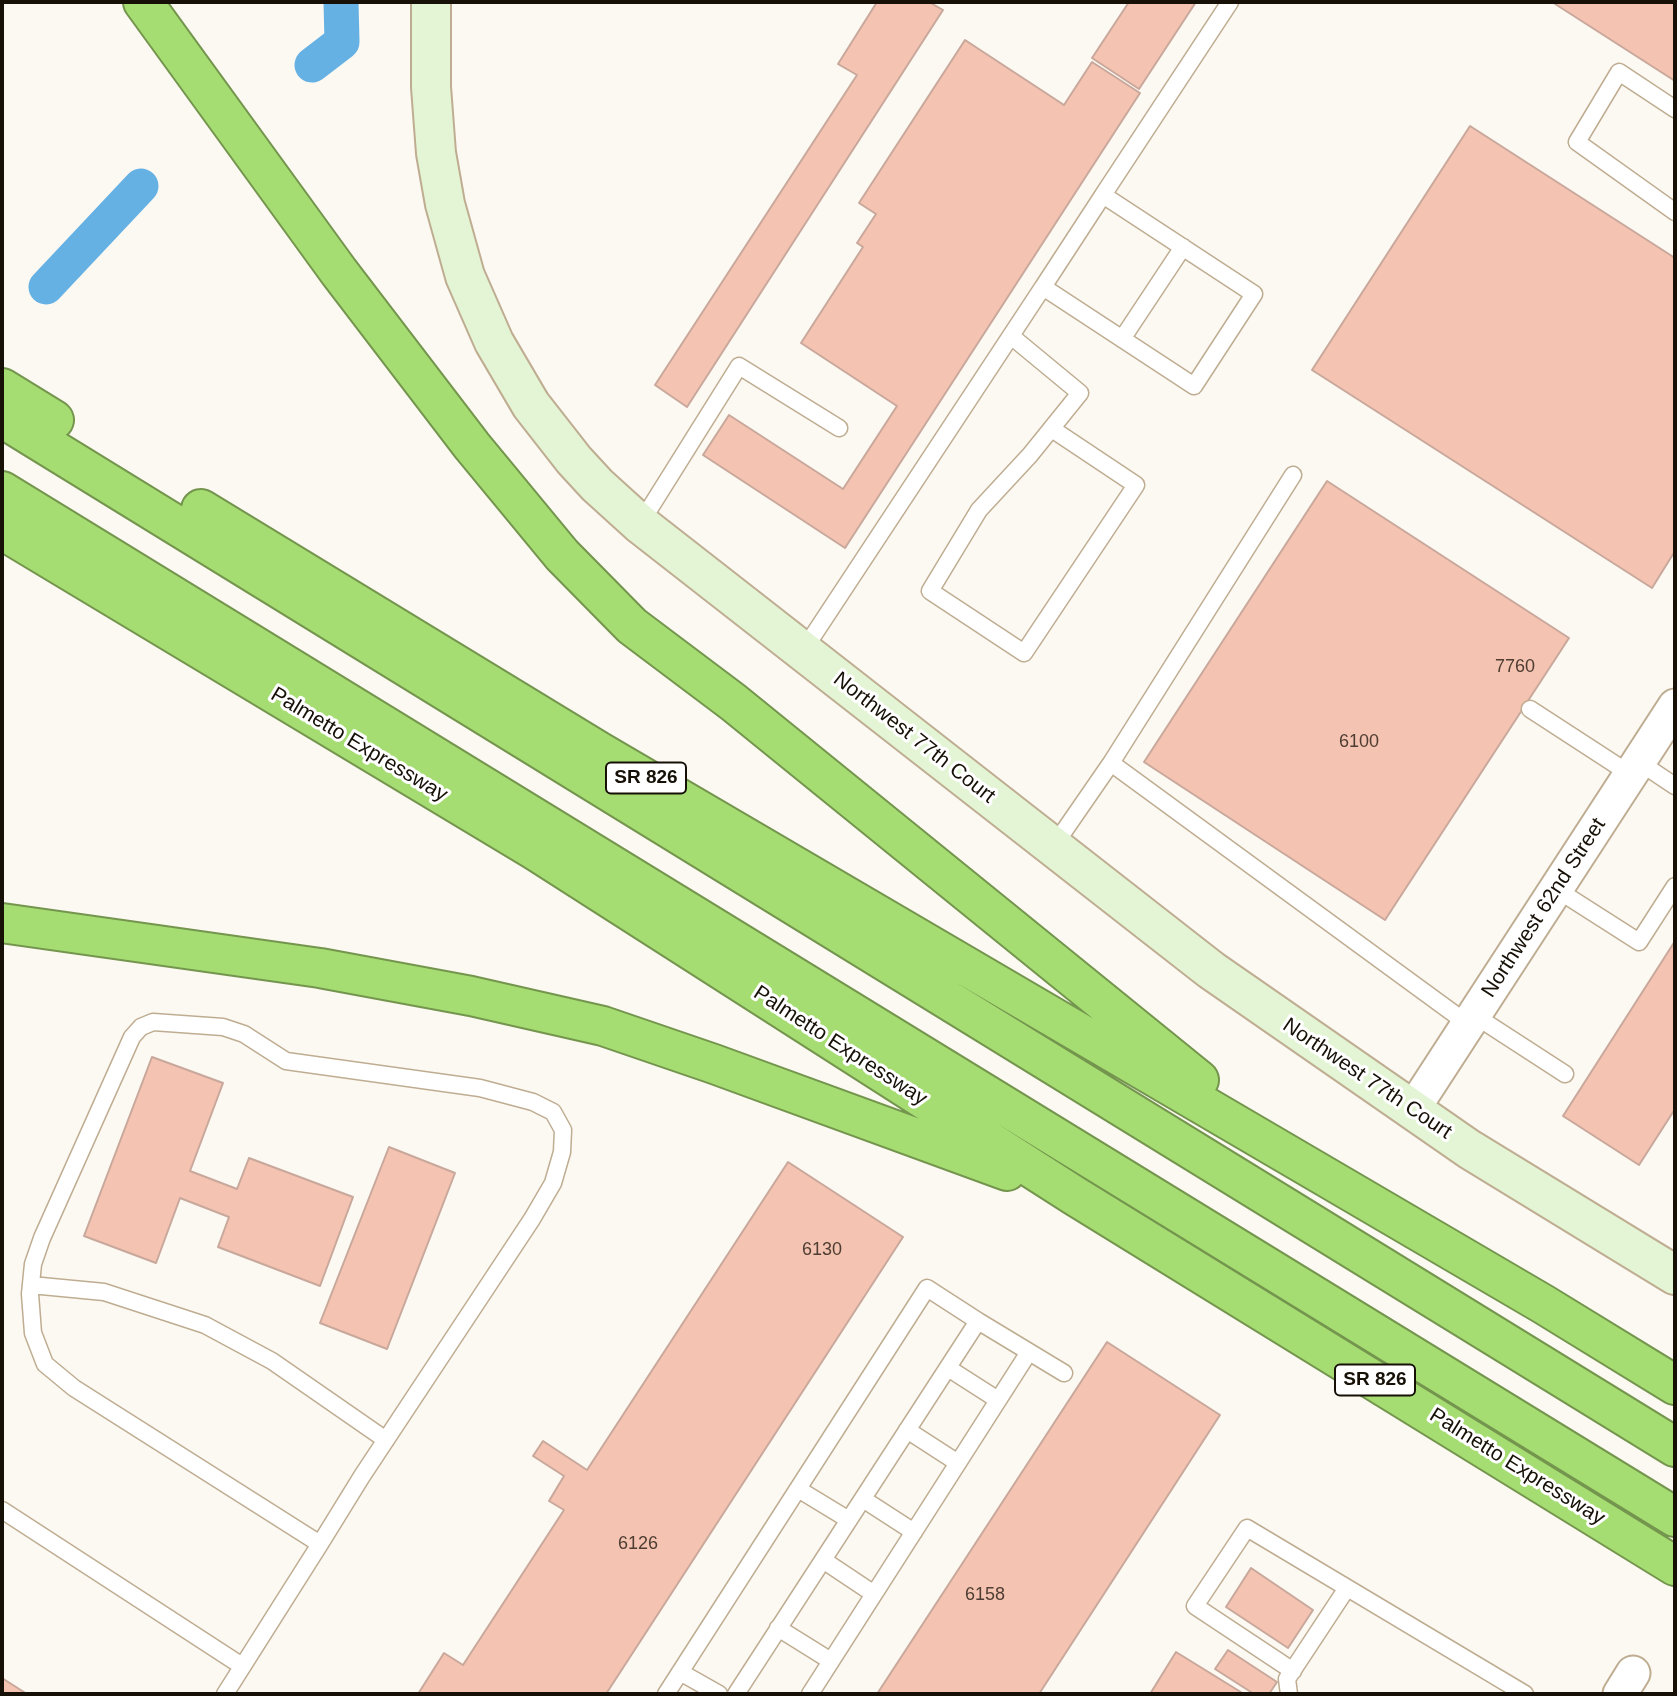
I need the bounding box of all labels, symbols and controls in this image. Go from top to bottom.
house number: 7760 [1495,656,1535,678]
street label: Northwest 77th Court [828,667,1000,809]
street label: Palmetto Expressway [266,682,452,808]
house number: 6100 [1339,731,1379,753]
road number: SR 826 [606,762,686,793]
street label: Northwest 62nd Street [1477,814,1611,1002]
street label: Palmetto Expressway [748,980,932,1112]
street label: Northwest 77th Court [1278,1013,1456,1145]
house number: 6130 [802,1239,842,1261]
road number: SR 826 [1335,1364,1415,1396]
street label: Palmetto Expressway [1425,1403,1609,1531]
house number: 6126 [618,1533,658,1555]
house number: 6158 [965,1584,1005,1606]

